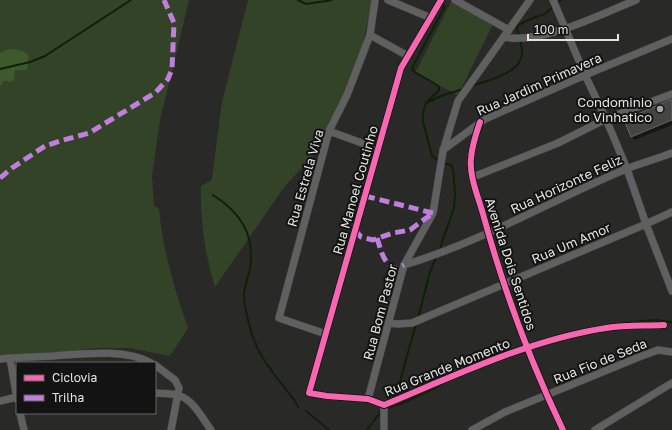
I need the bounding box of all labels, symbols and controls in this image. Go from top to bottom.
scale bar [528,16,618,42]
text: 100 m [534,22,568,37]
street label: Rua Jardim Primavera [474,49,604,119]
place label: Condominio do Vinhatico [574,94,652,125]
marker: Condominio do Vinhatico [655,104,665,114]
street label: Rua Manoel Coutinho [329,124,381,256]
street label: Rua Estrela Viva [283,127,327,229]
street label: Rua Horizonte Feliz [508,151,625,217]
street label: Avenida Dois Sentidos [482,196,540,332]
street label: Rua Um Amor [529,219,613,267]
street label: Rua Bom Pastor [359,262,401,362]
street label: Rua Grande Momento [382,334,512,400]
street label: Rua Fio de Seda [551,335,649,387]
legend [16,362,156,414]
text: Ciclovia [52,370,97,385]
text: Trilha [52,390,84,405]

